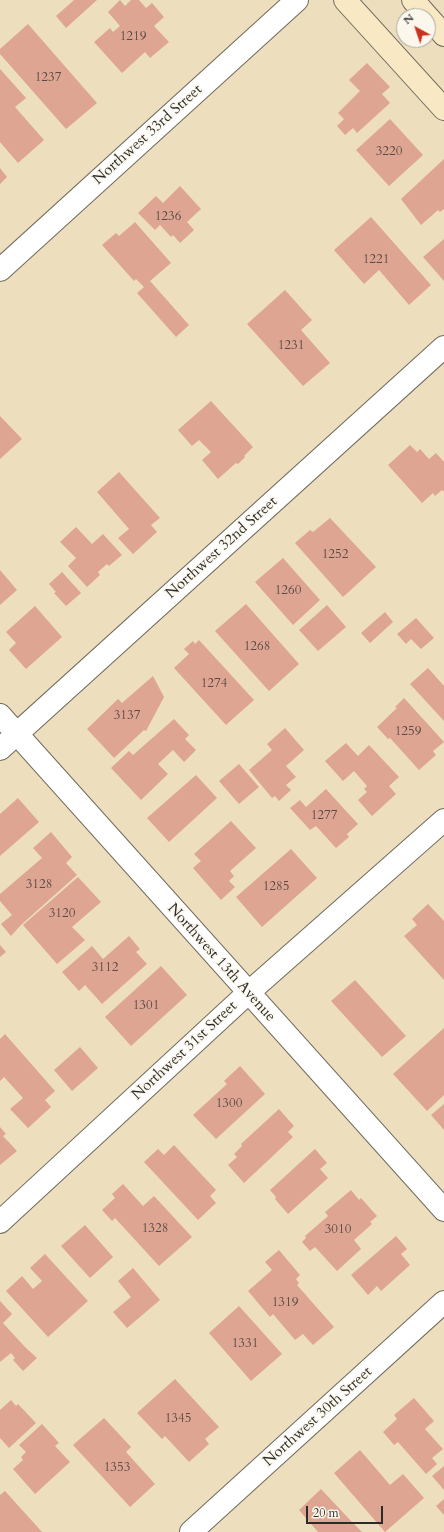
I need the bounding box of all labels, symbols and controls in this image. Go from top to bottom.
north arrow [396,8,436,48]
text: N [400,10,417,28]
house number: 1219 [120,29,146,45]
house number: 1237 [35,70,61,86]
street label: Northwest 33rd Street [90,81,206,189]
house number: 3220 [376,144,402,160]
house number: 1236 [155,209,181,225]
house number: 1221 [363,252,389,268]
house number: 1231 [278,338,304,354]
street label: Northwest 32nd Street [162,493,282,603]
house number: 1252 [322,547,348,563]
house number: 1260 [275,583,301,599]
house number: 1268 [244,639,270,655]
house number: 1274 [201,676,227,692]
house number: 3137 [114,708,140,724]
house number: 1259 [395,724,421,740]
house number: 1277 [311,808,337,824]
house number: 3128 [26,877,52,893]
house number: 1285 [263,879,289,895]
street label: Northwest 13th Avenue [163,900,279,1026]
house number: 3120 [49,906,75,922]
house number: 3112 [92,960,118,976]
street label: Northwest 31st Street [129,998,241,1104]
house number: 1301 [133,998,159,1014]
house number: 1300 [216,1096,242,1112]
house number: 1328 [142,1221,168,1237]
house number: 3010 [325,1222,351,1238]
house number: 1319 [272,1295,298,1311]
house number: 1331 [232,1336,258,1352]
street label: Northwest 30th Street [260,1363,376,1471]
house number: 1345 [165,1411,191,1427]
house number: 1353 [104,1460,130,1476]
scale bar [308,1498,385,1524]
text: 20 m [313,1505,339,1521]

